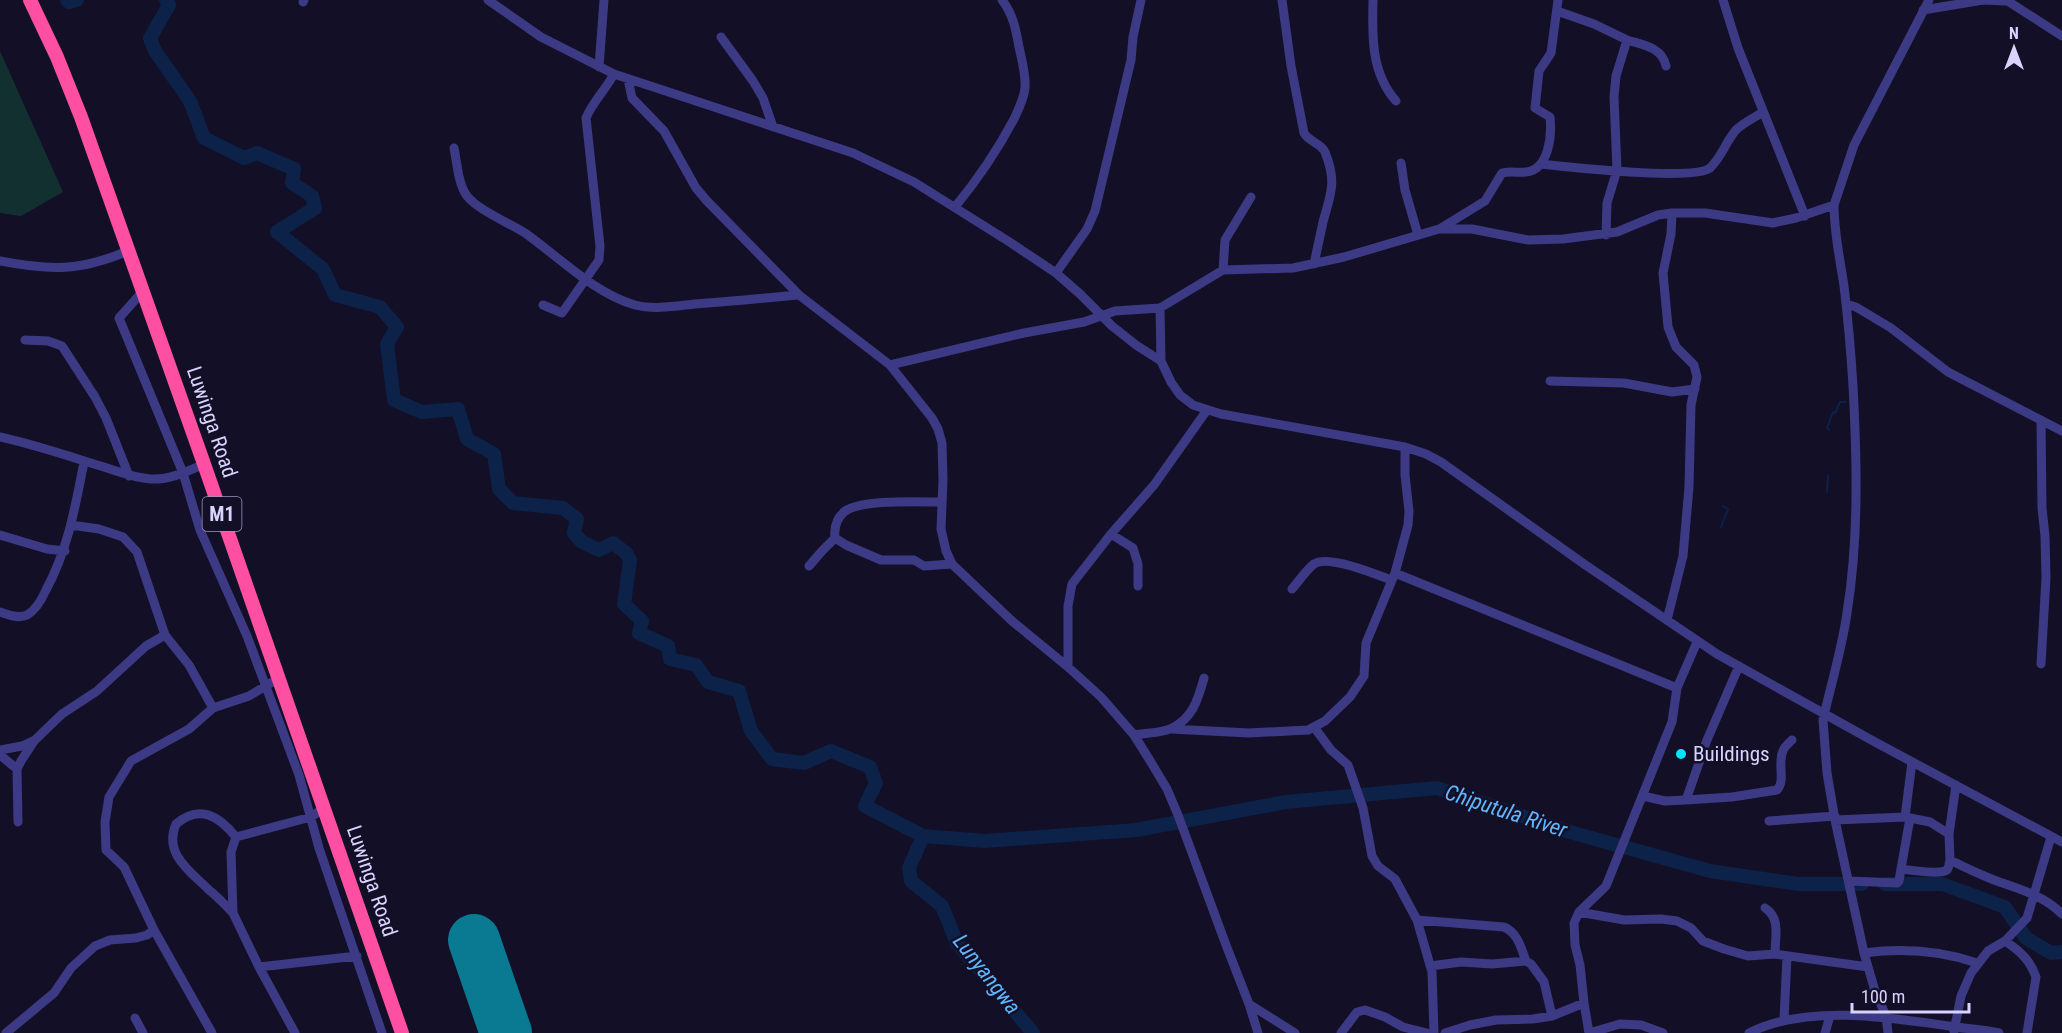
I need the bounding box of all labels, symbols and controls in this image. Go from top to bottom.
north arrow [1984,18,2044,78]
text: N [2009,24,2019,43]
street label: Luwinga Road [182,363,242,481]
road number: M1 [202,497,242,531]
place label: Buildings [1693,742,1770,766]
marker: Buildings [1674,747,1688,761]
water label: Chiputula River [1442,780,1571,843]
street label: Luwinga Road [342,822,402,940]
water label: Lunyangwa [948,929,1026,1019]
scale bar [1852,976,1969,1014]
text: 100 m [1861,986,1905,1007]

